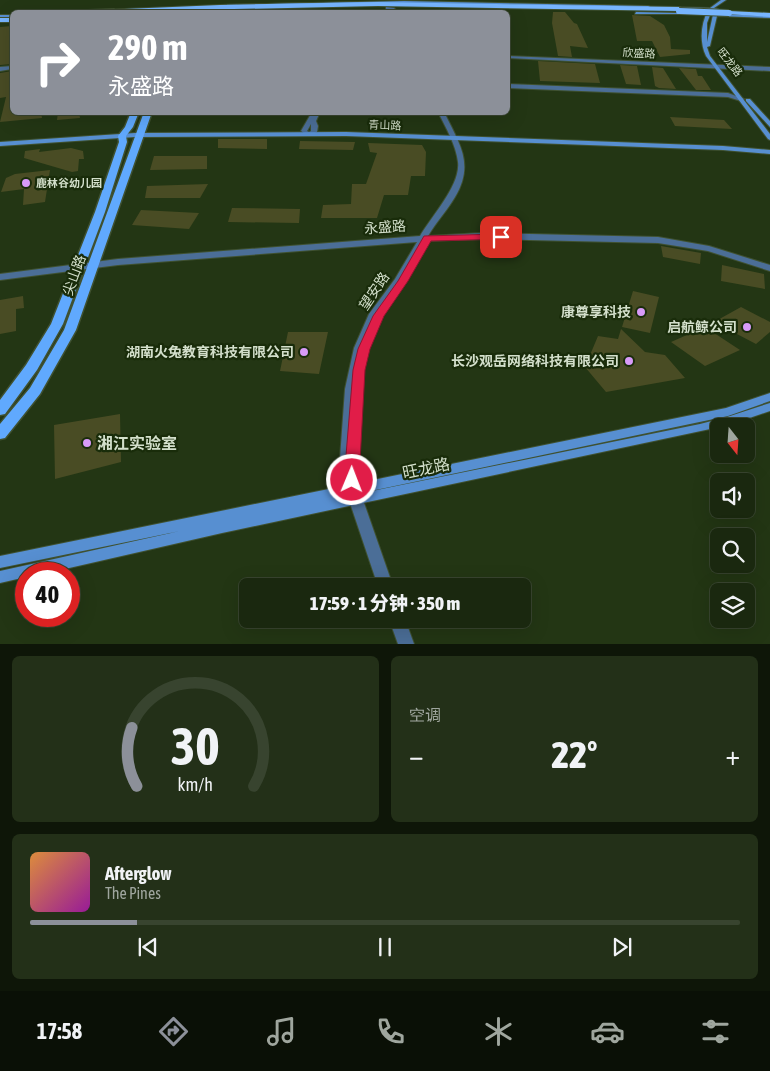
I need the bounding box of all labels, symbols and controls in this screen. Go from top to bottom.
text: 290 m [108,27,187,67]
icon: right [25,30,90,95]
street label: 旺龙路 [715,45,745,79]
street label: 欣盛路 [622,46,656,60]
text: 永盛路 [108,73,174,99]
street label: 青山路 [368,118,402,132]
marker: 鹿林谷幼儿园 [20,177,32,189]
place label: 鹿林谷幼儿园 [36,177,102,189]
pin [480,216,522,258]
street label: 永盛路 [363,218,407,236]
icon: arrive [487,223,515,251]
street label: 尖山路 [59,253,89,297]
street label: 望安路 [356,269,392,313]
place label: 康尊享科技 [561,304,631,320]
marker: 康尊享科技 [635,306,647,318]
place label: 启航鲸公司 [667,319,737,335]
marker: 启航鲸公司 [741,321,753,333]
place label: 湖南火兔教育科技有限公司 [126,344,294,360]
marker: 湖南火兔教育科技有限公司 [298,346,310,358]
place label: 长沙观岳网络科技有限公司 [451,353,619,369]
marker: 长沙观岳网络科技有限公司 [623,355,635,367]
north arrow [710,418,755,462]
map controls [710,418,755,628]
place label: 湘江实验室 [97,434,177,452]
marker: 湘江实验室 [81,437,93,449]
position arrow [325,453,377,505]
street label: 旺龙路 [401,454,451,482]
button: sound [710,473,755,518]
button: search [710,528,755,573]
speed limit sign: 40 [15,562,80,627]
button: layers [710,583,755,628]
text: 17:59 · 1 分钟 · 350 m [310,592,460,614]
text: 空调 [409,706,441,724]
text: 30 [171,716,220,776]
text: 22° [551,733,598,776]
text: − [409,739,424,771]
text: + [725,739,740,771]
text: km/h [178,774,213,795]
text: Afterglow [105,862,172,884]
text: The Pines [105,884,161,902]
icon: previous [134,933,162,961]
icon: pause [371,933,399,961]
icon: next [608,933,636,961]
icon: directions [156,1014,191,1049]
icon: music [264,1014,299,1049]
icon: phone [373,1014,408,1049]
icon: climate [481,1014,516,1049]
icon: car [590,1014,625,1049]
icon: filters [698,1014,733,1049]
text: 17:58 [37,1018,82,1044]

